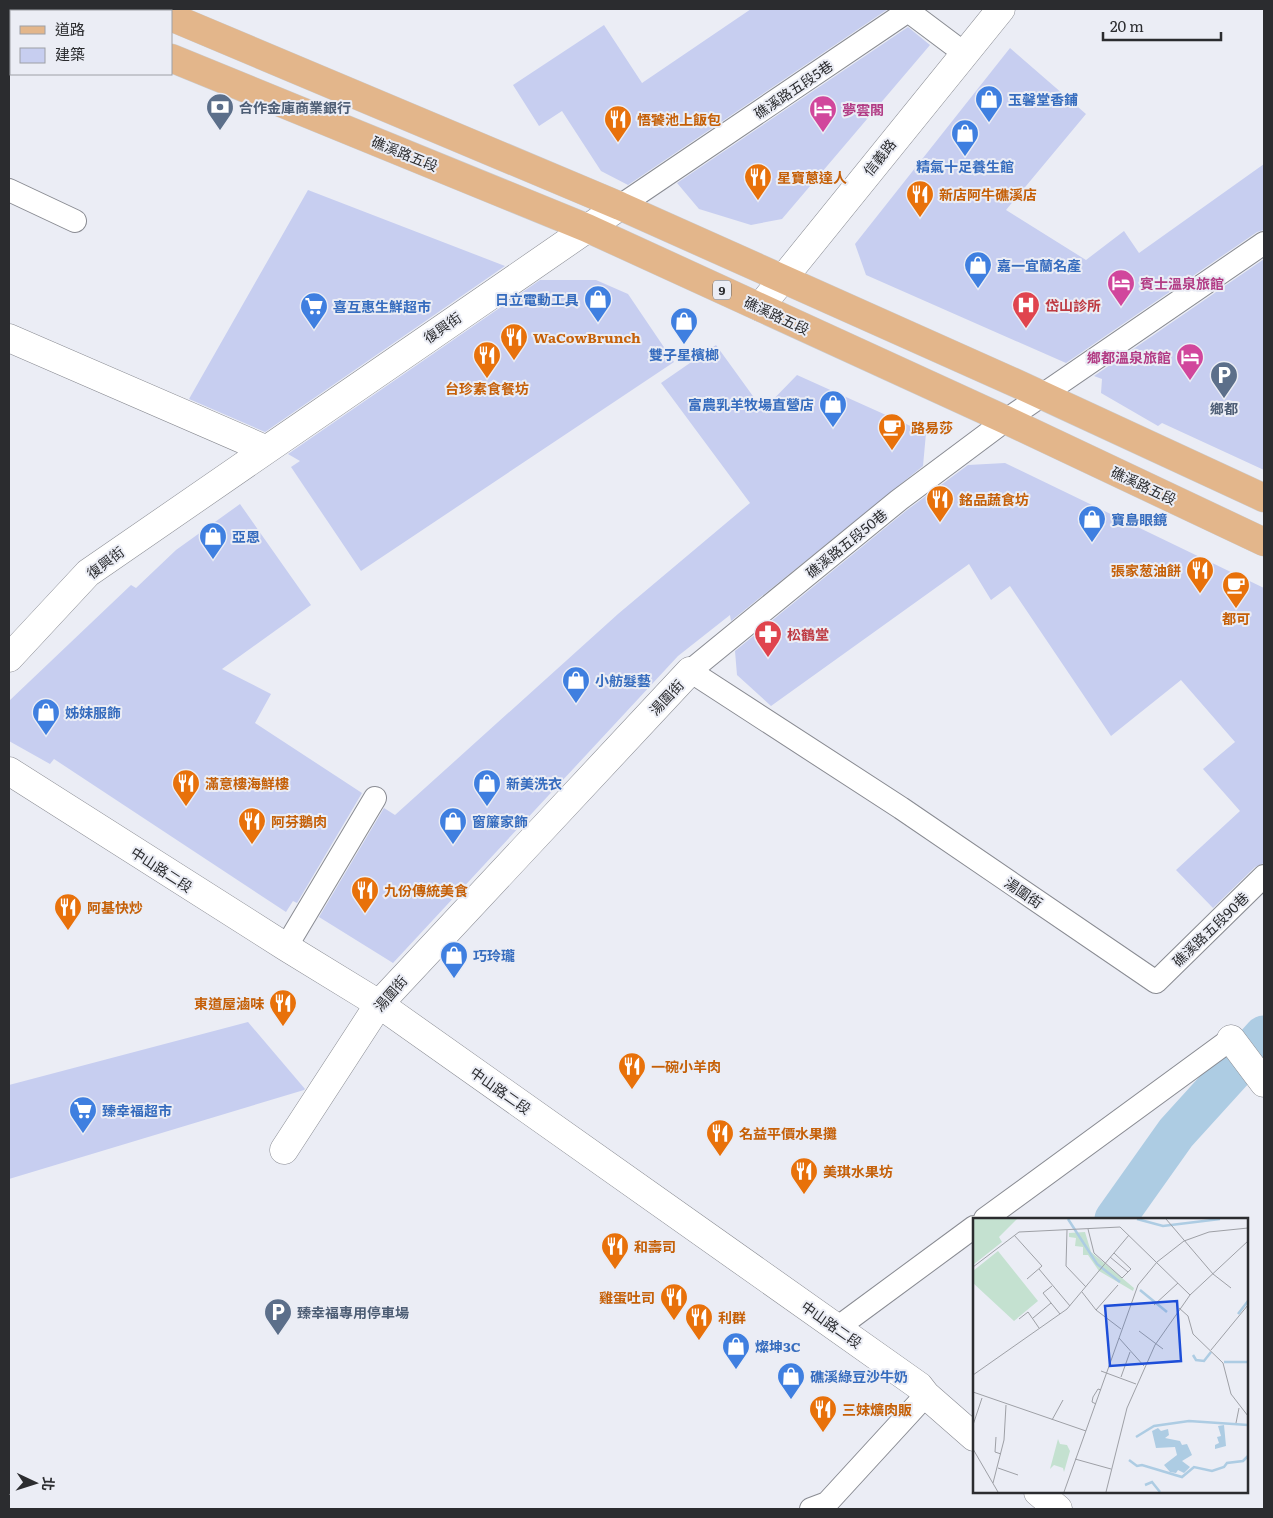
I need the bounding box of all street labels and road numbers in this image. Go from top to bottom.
street label: 礁溪路五段5巷 [750,55,836,123]
street label: 礁溪路五段 [369,131,441,175]
street label: 信義路 [858,134,900,180]
road number: 9 [713,280,731,300]
street label: 礁溪路五段 [741,291,813,339]
street label: 復興街 [419,307,465,347]
street label: 礁溪路五段 [1108,461,1180,509]
street label: 礁溪路五段50巷 [801,504,891,582]
street label: 復興街 [82,541,128,583]
street label: 湯圍街 [644,675,688,719]
street label: 中山路二段 [127,842,197,896]
street label: 湯圍街 [1001,872,1047,912]
street label: 礁溪路五段90巷 [1167,887,1253,971]
street label: 湯圍街 [369,971,411,1015]
street label: 中山路二段 [467,1062,535,1118]
street label: 中山路二段 [798,1296,866,1352]

